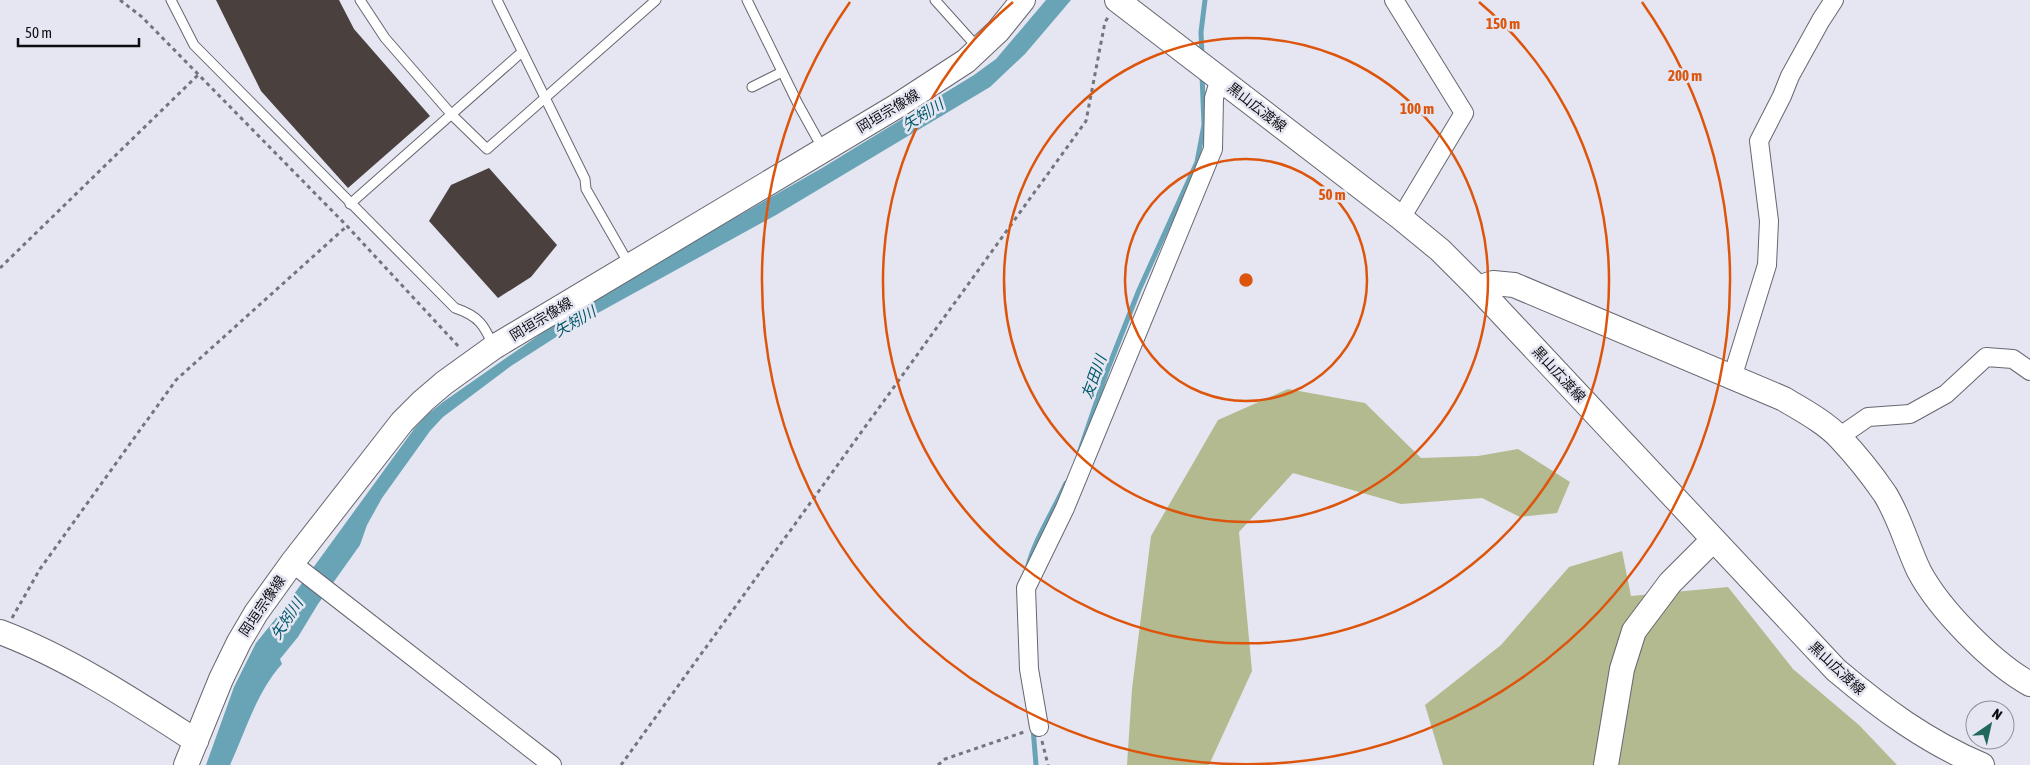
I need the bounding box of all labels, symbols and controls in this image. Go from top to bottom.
scale bar [18,15,139,47]
text: 150 m [1486,15,1520,32]
text: 50 m [25,24,52,41]
text: 200 m [1668,67,1702,84]
street label: 黒山広渡線 [1224,79,1290,135]
street label: 岡垣宗像線 [854,86,922,136]
water label: 矢矧川 [899,94,948,134]
text: 100 m [1400,100,1434,117]
text: 50 m [1319,186,1346,203]
centre of rings [1237,271,1255,289]
street label: 岡垣宗像線 [507,294,575,344]
water label: 矢矧川 [551,302,600,340]
street label: 黒山広渡線 [1529,343,1589,405]
water label: 友田川 [1078,351,1110,401]
street label: 岡垣宗像線 [236,573,288,639]
water label: 矢矧川 [267,594,307,642]
street label: 黒山広渡線 [1806,638,1868,698]
north arrow [1965,700,2015,750]
text: N [1989,705,2005,723]

